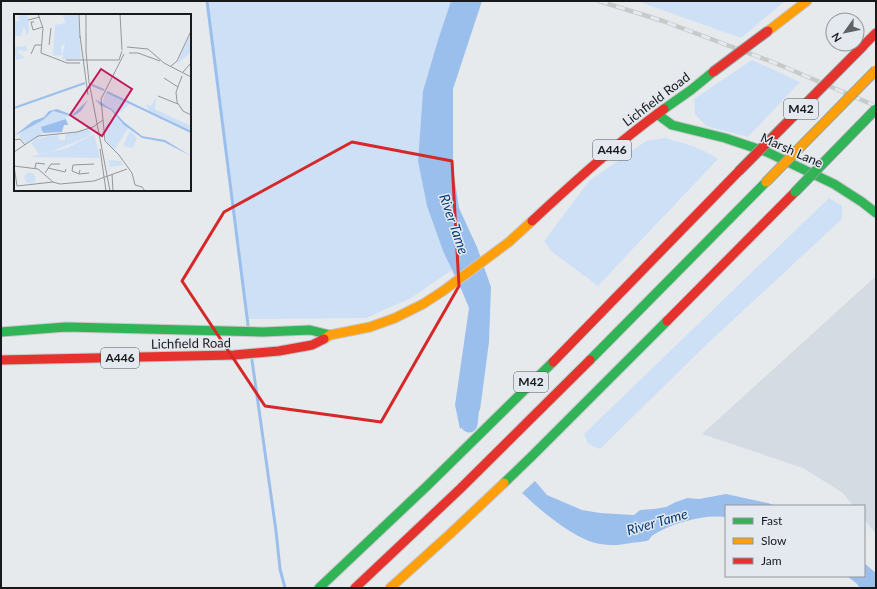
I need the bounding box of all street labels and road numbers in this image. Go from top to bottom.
street label: Lichfield Road [619,69,693,129]
road number: M42 [784,99,818,119]
street label: Marsh Lane [758,129,826,171]
road number: A446 [593,140,631,160]
street label: Lichfield Road [151,334,231,352]
road number: A446 [101,348,139,368]
road number: M42 [514,372,548,392]

